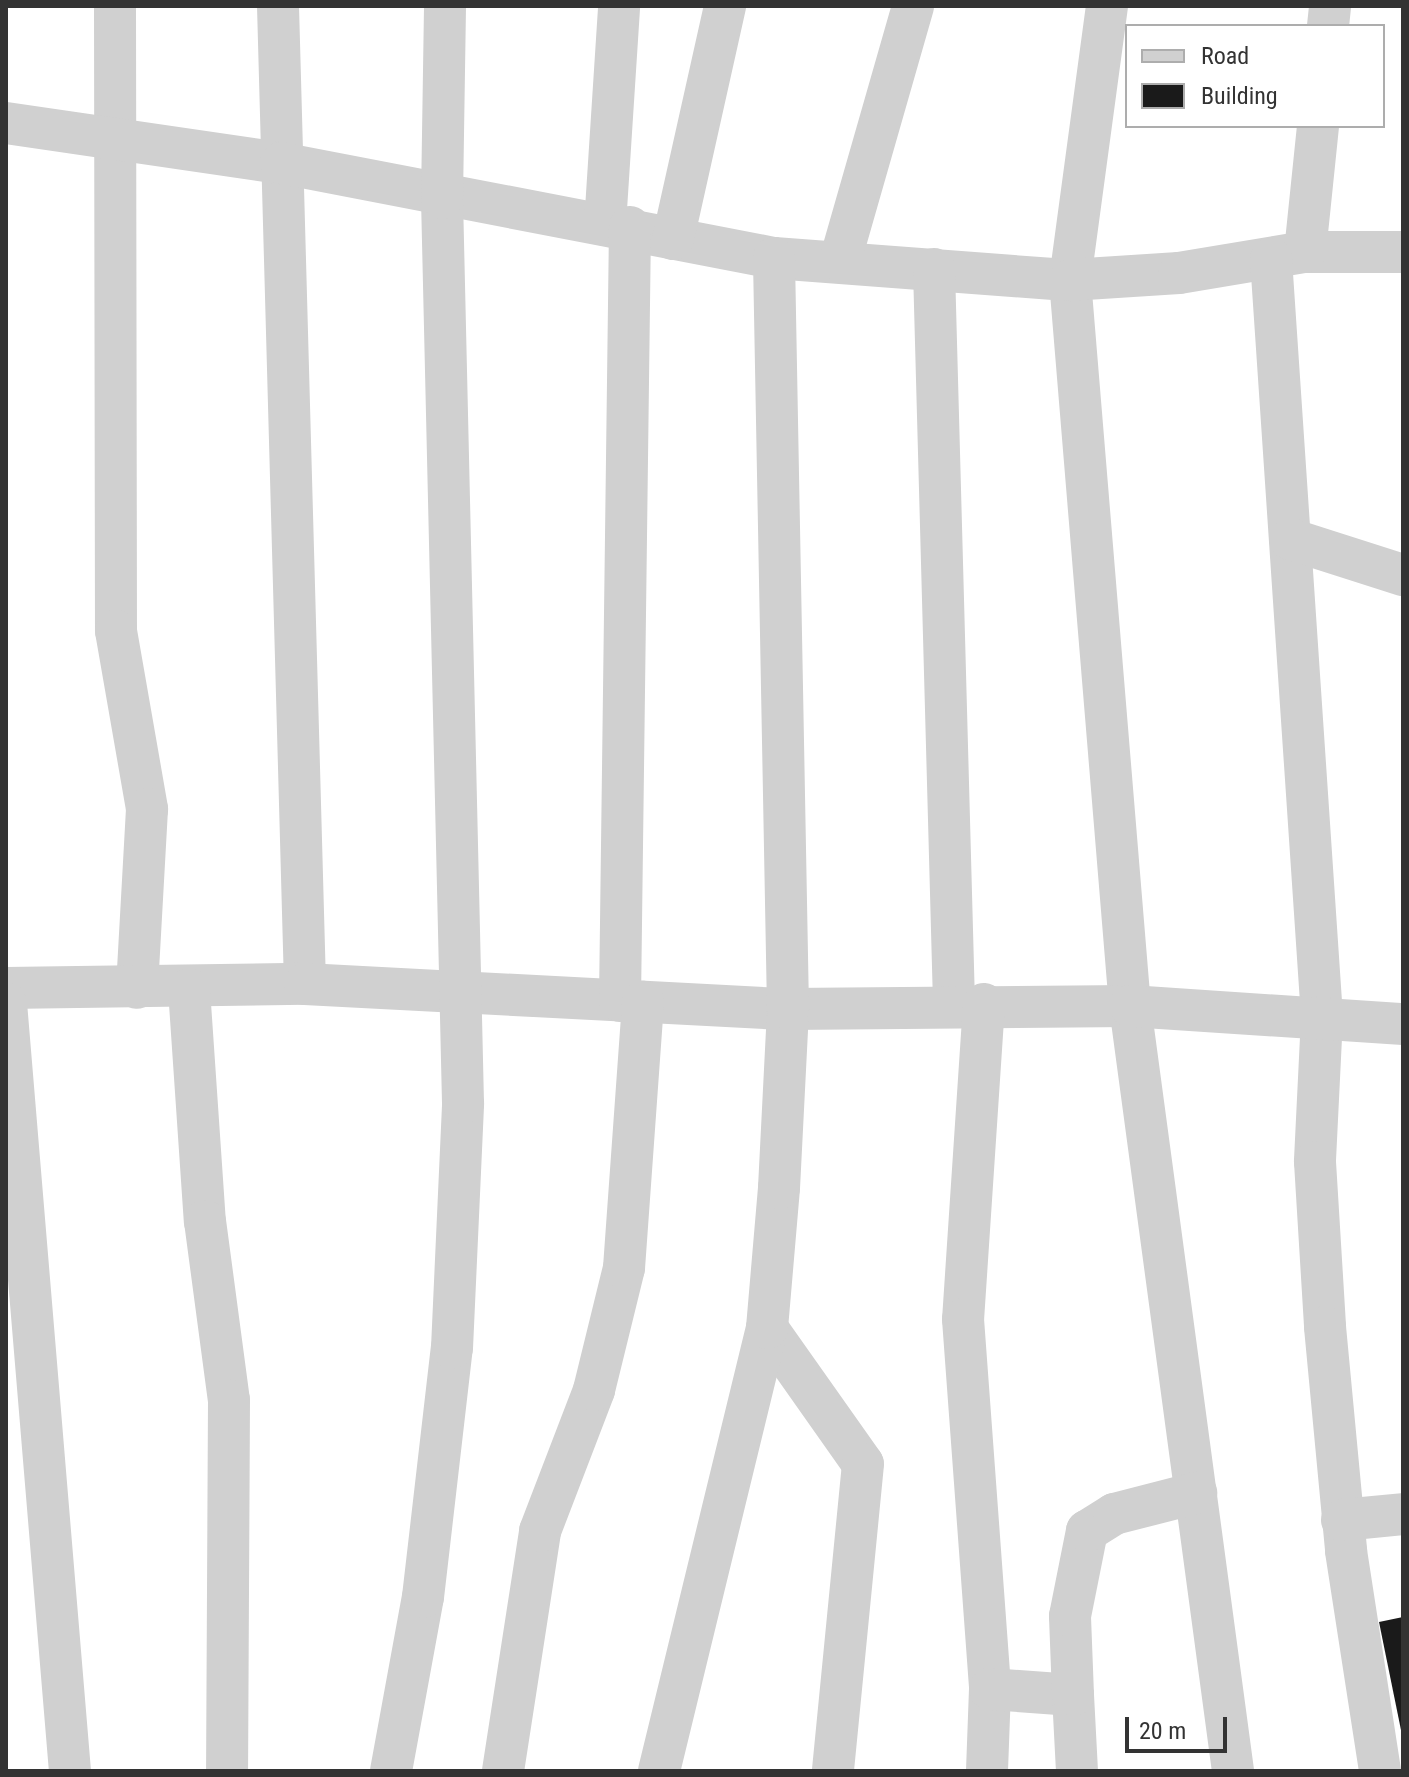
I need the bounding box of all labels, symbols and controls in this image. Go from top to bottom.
legend [1125,24,1385,128]
text: Road [1201,42,1249,70]
text: Building [1201,82,1278,110]
scale bar [1129,1701,1231,1751]
text: 20 m [1139,1717,1186,1745]

